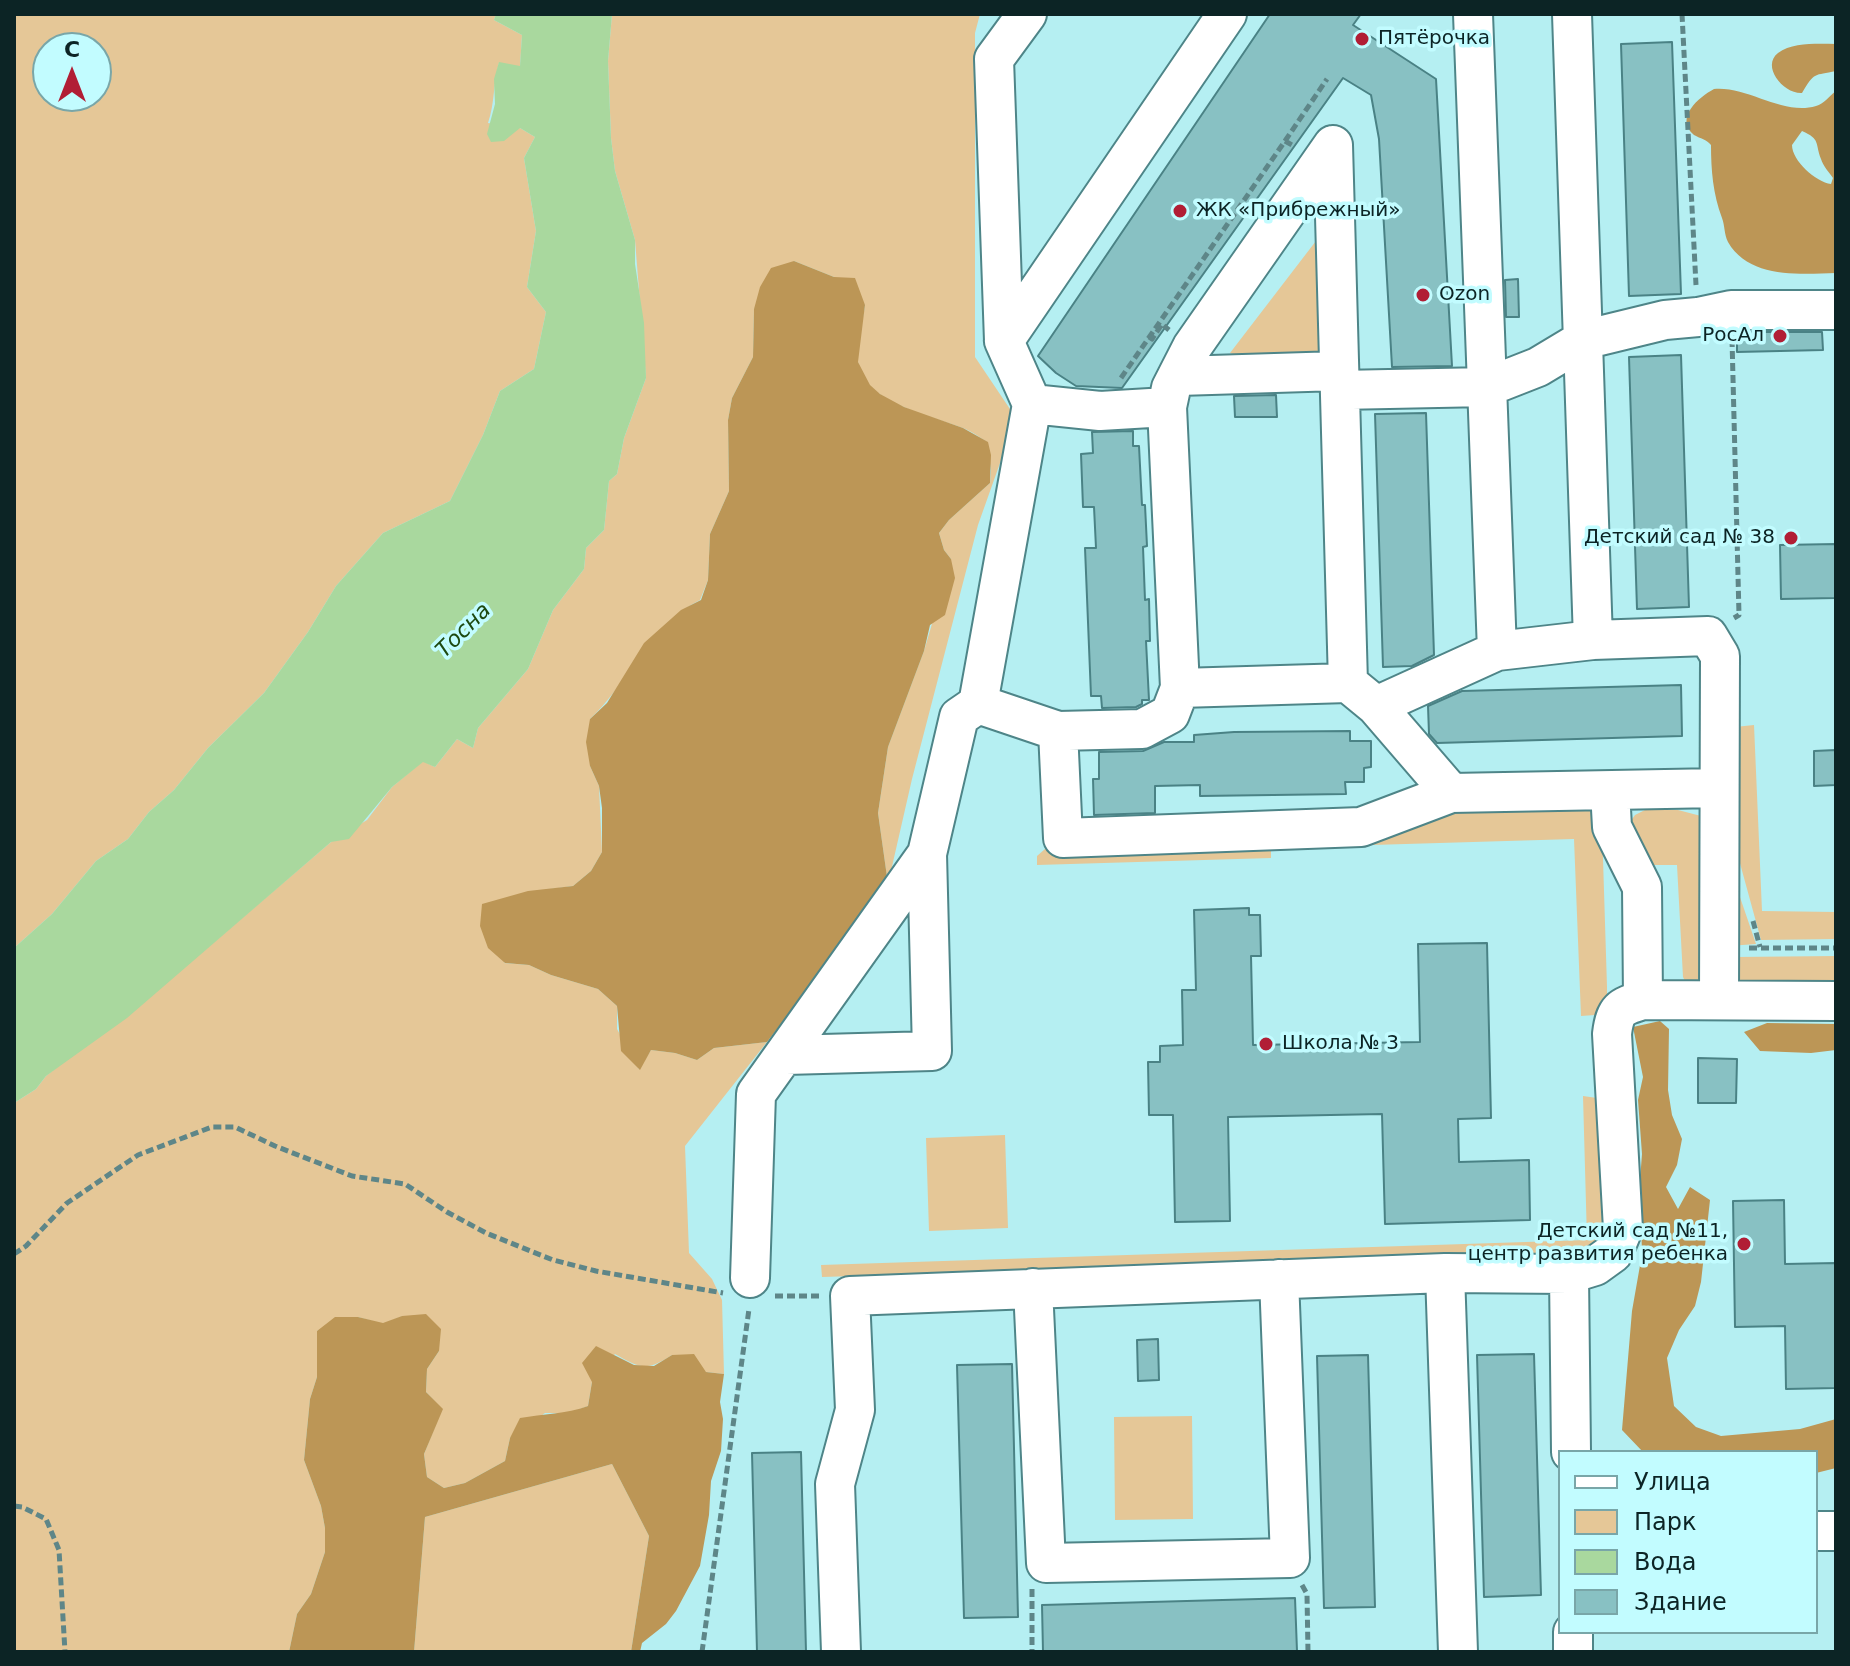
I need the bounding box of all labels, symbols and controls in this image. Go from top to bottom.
place label: Пятёрочка [1378,27,1490,51]
marker: Пятёрочка [1353,30,1371,48]
north arrow [32,32,112,112]
text: С [64,37,80,62]
place label: ЖК «Прибрежный» [1196,199,1401,223]
marker: ЖК «Прибрежный» [1171,202,1189,220]
place label: Ozon [1439,283,1490,307]
marker: Ozon [1414,286,1432,304]
place label: РосАл [1702,324,1764,348]
marker: РосАл [1771,327,1789,345]
place label: Детский сад № 38 [1584,526,1775,550]
marker: Детский сад № 38 [1782,529,1800,547]
water label: Тосна [431,598,497,664]
place label: Школа № 3 [1282,1032,1399,1056]
marker: Школа № 3 [1257,1035,1275,1053]
place label: Детский сад №11, центр развития ребенка [1468,1220,1728,1267]
marker: Детский сад №11, центр развития ребенка [1735,1235,1753,1253]
legend [1558,1450,1818,1634]
text: Улица [1634,1468,1711,1496]
text: Парк [1634,1508,1696,1536]
text: Вода [1634,1548,1696,1576]
text: Здание [1634,1588,1727,1616]

